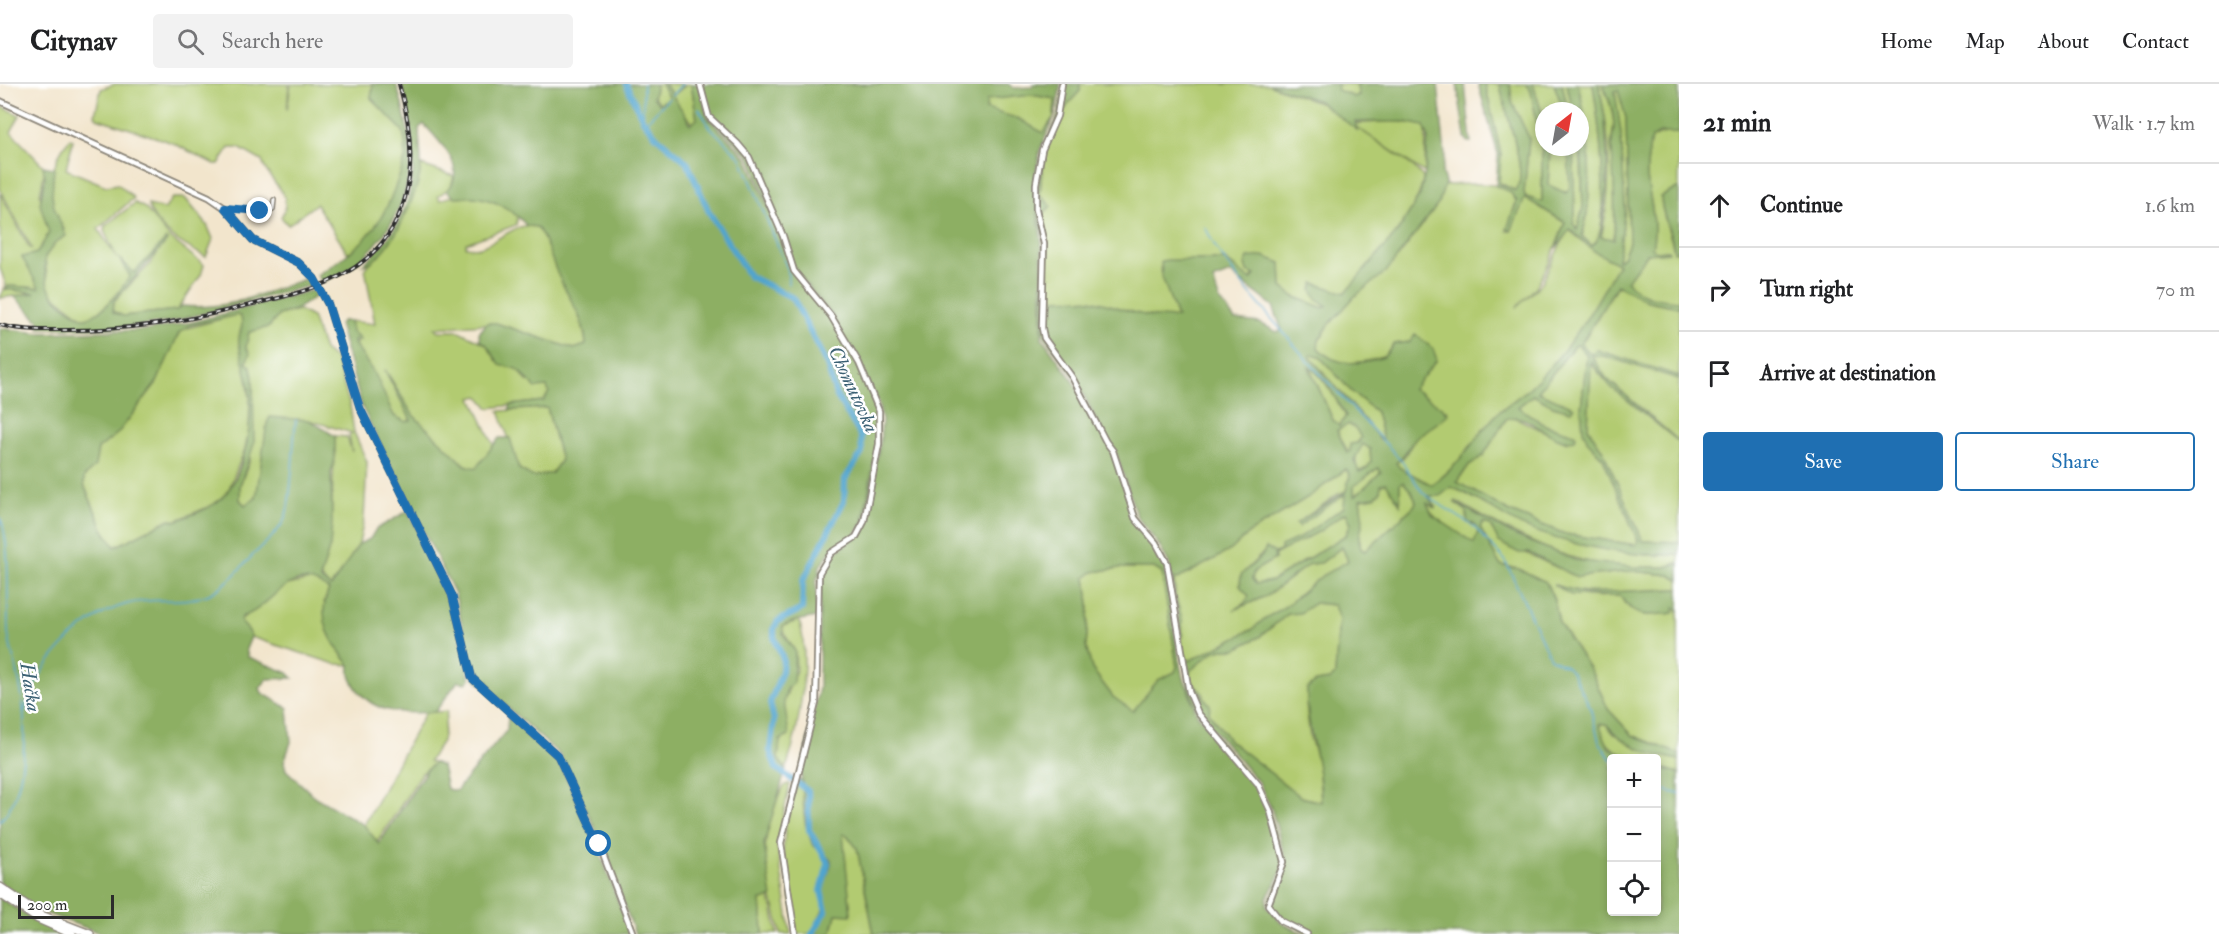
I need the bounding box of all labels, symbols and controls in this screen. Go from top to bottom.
search box [153,14,573,68]
text: Citynav [30,24,117,59]
icon: search [174,25,207,58]
text: Search here [222,27,323,55]
text: Home [1880,28,1932,55]
text: Map [1965,28,2005,55]
text: About [2038,28,2089,55]
text: Contact [2122,28,2189,55]
north arrow [1535,102,1589,156]
text: 21 min [1703,107,1771,139]
text: Walk · 1.7 km [2092,111,2195,136]
icon: ahead [1703,189,1736,222]
text: Continue [1760,191,1843,219]
text: 1.6 km [2145,193,2195,218]
route end [246,197,272,223]
icon: right [1703,273,1736,306]
text: Turn right [1760,275,1853,303]
text: 70 m [2156,277,2195,302]
water label: Chomutovka [823,342,884,437]
icon: arrive [1703,357,1736,390]
text: Arrive at destination [1760,359,1936,387]
button: Save [1703,432,1943,491]
button: Share [1955,432,2195,491]
water label: Hačka [14,659,47,714]
map controls [1607,754,1661,916]
button: + [1607,754,1661,808]
button: − [1607,808,1661,862]
route start [585,830,611,856]
button: locate [1607,862,1661,916]
scale bar [18,892,114,920]
text: 200 m [27,895,67,915]

